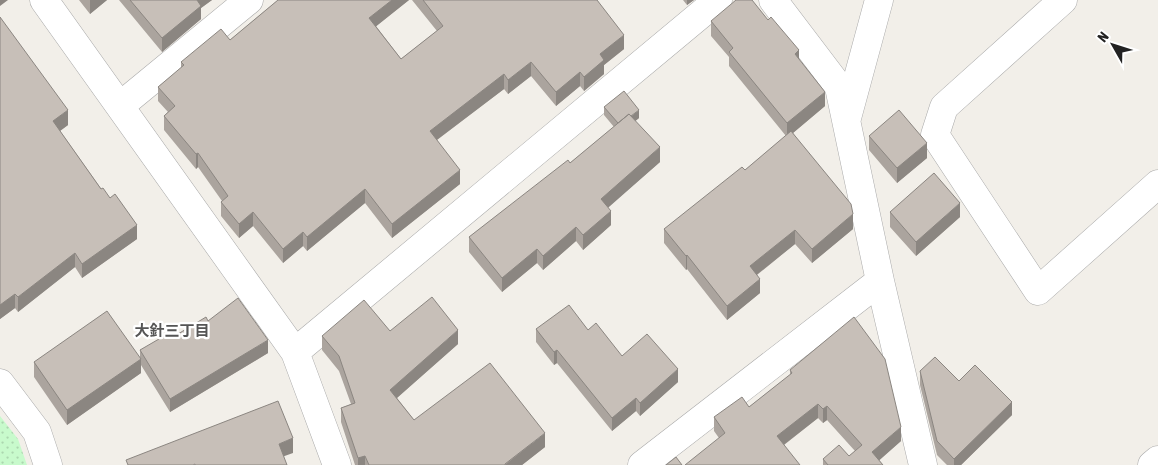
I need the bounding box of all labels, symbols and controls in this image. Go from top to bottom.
north arrow [1088,20,1138,70]
text: N [1094,29,1112,45]
district label: 大針三丁目 [134,322,210,339]

